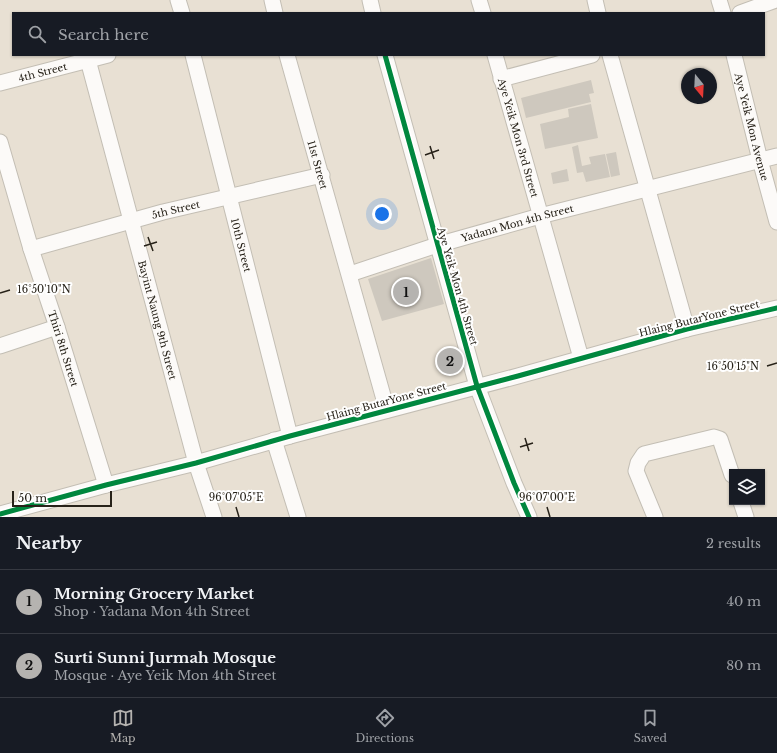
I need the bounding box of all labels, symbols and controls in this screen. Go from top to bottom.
search box [12,12,765,56]
icon: search [26,23,48,45]
text: Search here [58,25,149,44]
street label: 4th Street [17,60,69,85]
north arrow [681,68,717,104]
street label: Aye Yeik Mon Avenue [731,71,771,182]
street label: Aye Yeik Mon 3rd Street [495,76,541,199]
street label: 11st Street [304,139,331,191]
street label: 5th Street [150,198,201,222]
street label: Yadana Mon 4th Street [459,202,575,245]
your location [372,204,392,224]
street label: 10th Street [228,217,254,274]
street label: Aye Yeik Mon 4th Street [434,225,481,347]
street label: Bayint Naung 9th Street [135,259,179,381]
pin: 1 [393,277,419,307]
text: 16°50'10"N [17,283,71,296]
street label: Hlaing ButarYone Street [638,297,761,340]
street label: Thiri 8th Street [45,309,81,388]
pin: 2 [437,346,463,376]
text: 16°50'15"N [707,360,759,373]
street label: Hlaing ButarYone Street [325,379,448,424]
map controls [729,469,765,505]
button: layers [729,469,765,505]
scale bar [12,489,112,508]
text: 50 m [18,491,47,505]
text: 96°07'05"E [209,491,263,504]
text: 96°07'00"E [519,491,575,504]
text: Nearby [16,533,82,554]
text: 2 results [706,535,761,552]
text: Morning Grocery Market [54,584,254,603]
text: 1 [26,593,32,610]
text: 40 m [726,593,761,610]
text: Shop · Yadana Mon 4th Street [54,603,250,620]
text: Surti Sunni Jurmah Mosque [54,648,276,667]
text: 2 [25,657,33,674]
text: 80 m [726,657,761,674]
text: Mosque · Aye Yeik Mon 4th Street [54,667,276,684]
tab: Map [110,707,136,745]
tab: Directions [355,707,414,745]
tab: Saved [634,707,667,745]

